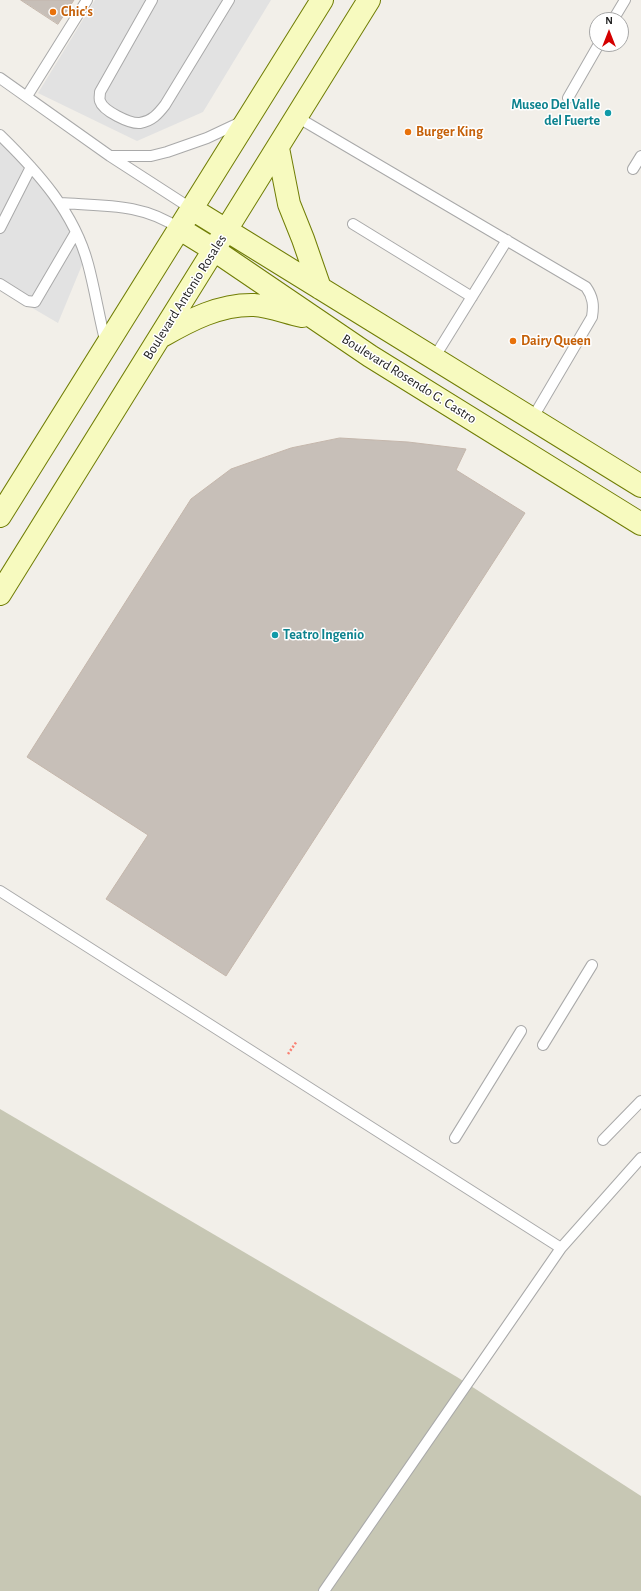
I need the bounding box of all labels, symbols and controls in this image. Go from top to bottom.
place label: Chic's [61,4,93,20]
marker: Chic's [48,7,58,17]
north arrow [589,12,629,52]
text: N [605,15,613,26]
place label: Museo Del Valle del Fuerte [511,97,600,130]
marker: Museo Del Valle del Fuerte [603,108,613,118]
place label: Burger King [416,124,483,140]
marker: Burger King [403,127,413,137]
street label: Boulevard Antonio Rosales [140,231,230,363]
street label: Boulevard Rosendo G. Castro [339,331,479,427]
place label: Dairy Queen [521,333,591,349]
marker: Dairy Queen [508,336,518,346]
place label: Teatro Ingenio [283,627,364,643]
marker: Teatro Ingenio [270,630,280,640]

